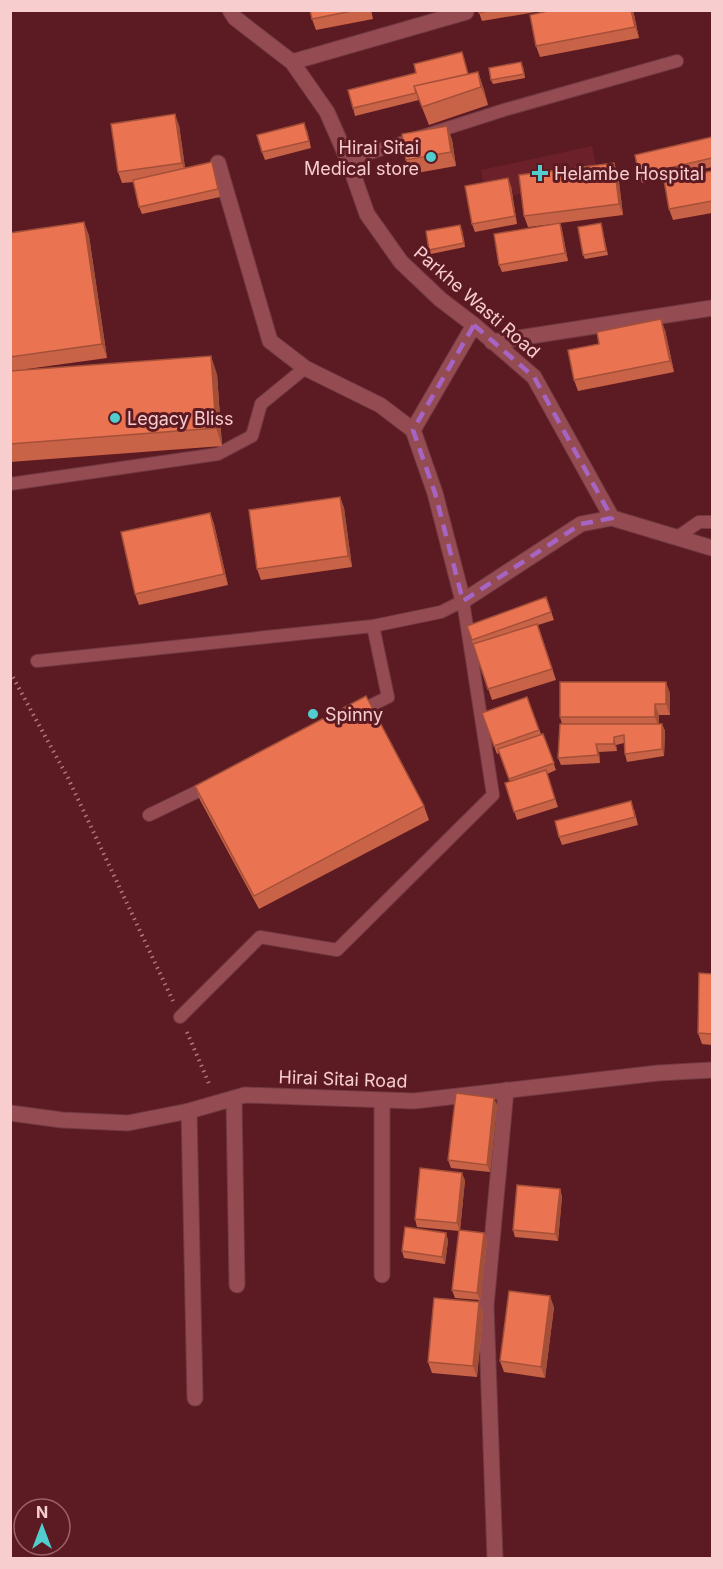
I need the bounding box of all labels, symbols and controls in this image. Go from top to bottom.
place label: Hirai Sitai Medical store [304,137,419,179]
marker: Hirai Sitai Medical store [424,150,438,164]
place label: Helambe Hospital [554,163,704,184]
marker: Helambe Hospital [531,164,549,182]
street label: Parkhe Wasti Road [410,242,544,362]
place label: Legacy Bliss [127,408,233,429]
marker: Legacy Bliss [108,411,122,425]
place label: Spinny [325,704,383,725]
marker: Spinny [306,707,320,721]
street label: Hirai Sitai Road [278,1066,408,1092]
north arrow [12,1497,72,1557]
text: N [36,1502,48,1522]

